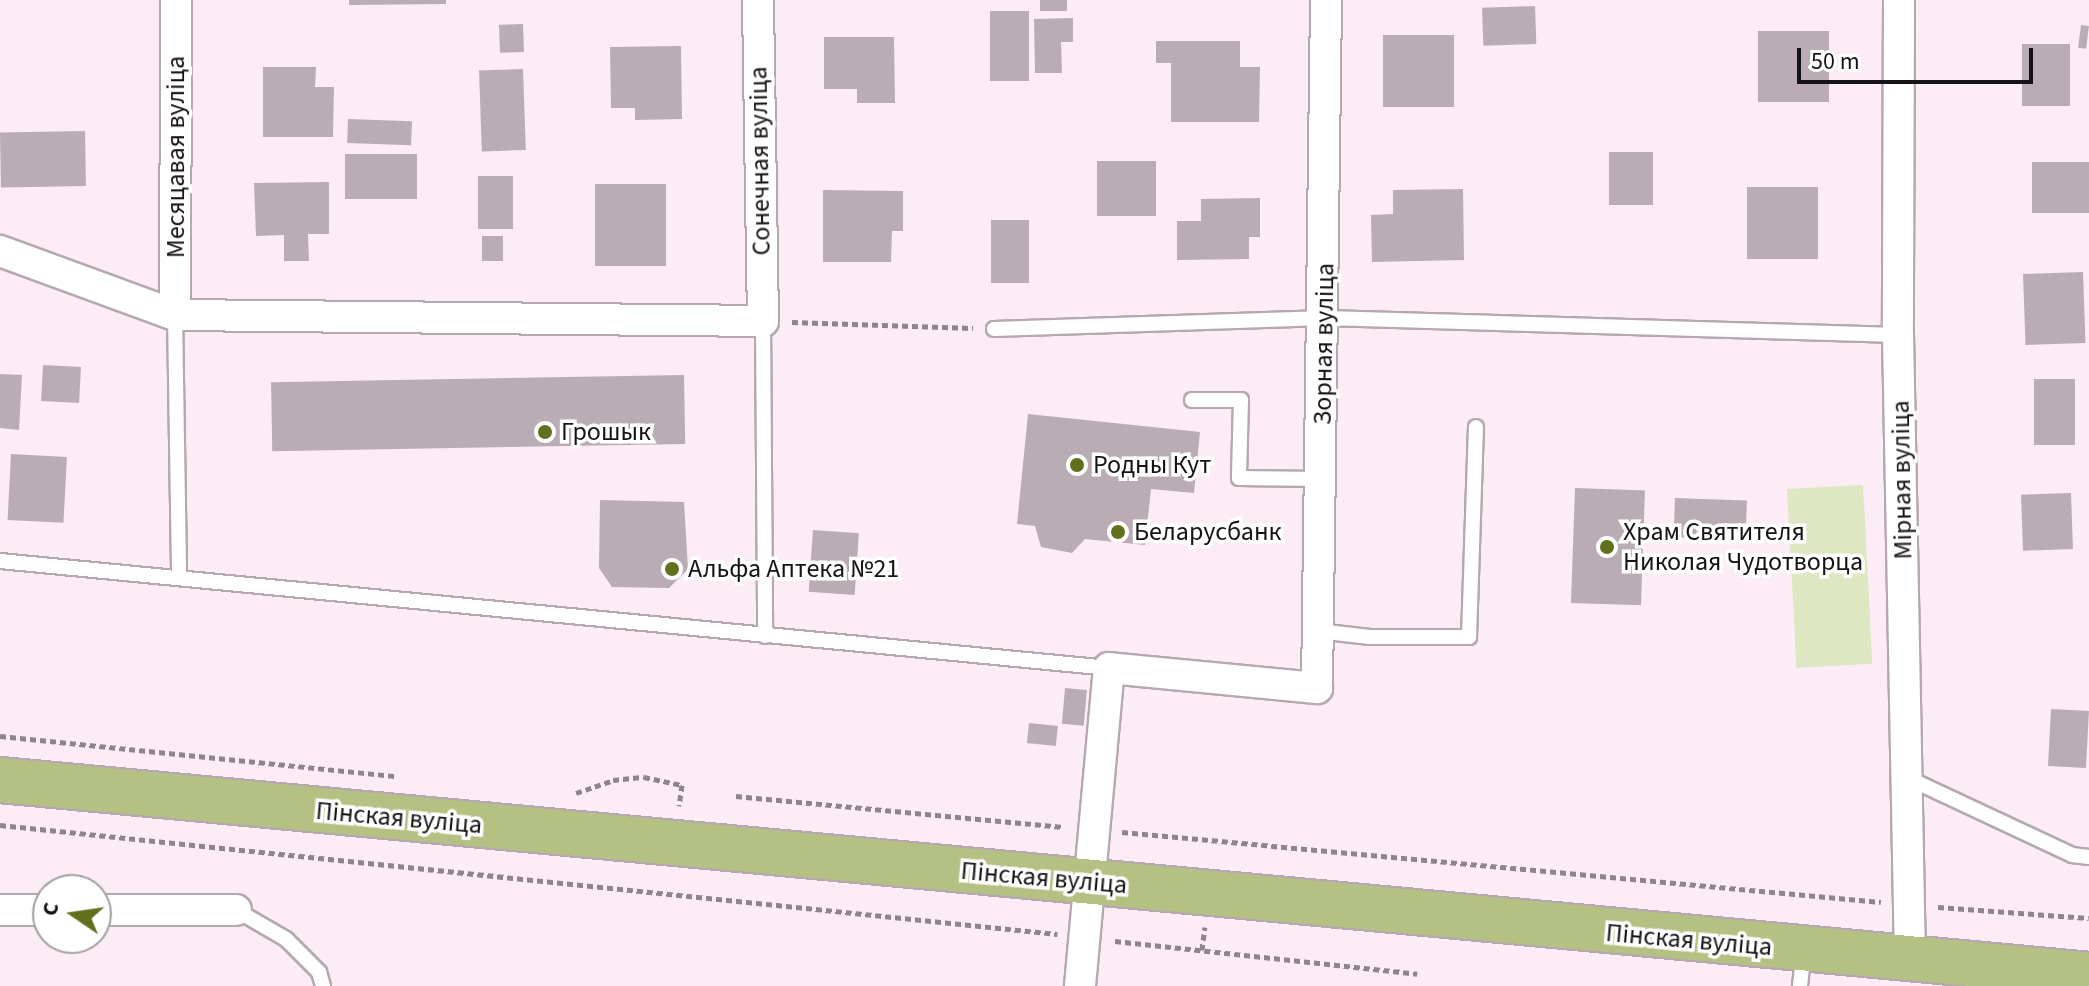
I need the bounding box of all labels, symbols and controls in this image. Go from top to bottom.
scale bar [1801,32,2037,82]
text: 50 m [1811,44,1860,79]
street label: Месяцавая вуліца [160,56,192,258]
street label: Сонечная вуліца [743,66,777,256]
street label: Зорная вуліца [1307,263,1341,425]
street label: Мірная вуліца [1885,400,1919,560]
place label: Грошык [561,416,651,448]
marker: Грошык [536,423,554,441]
place label: Родны Кут [1093,449,1211,481]
marker: Родны Кут [1068,456,1086,474]
place label: Беларусбанк [1134,516,1281,548]
place label: Храм Святителя Николая Чудотворца [1623,516,1863,578]
marker: Беларусбанк [1109,523,1127,541]
marker: Храм Святителя Николая Чудотворца [1598,538,1616,556]
place label: Альфа Аптека №21 [688,553,899,585]
marker: Альфа Аптека №21 [663,560,681,578]
street label: Пінская вуліца [315,795,483,841]
street label: Пінская вуліца [960,855,1128,901]
north arrow [32,874,112,954]
text: С [34,899,68,919]
street label: Пінская вуліца [1605,917,1773,963]

